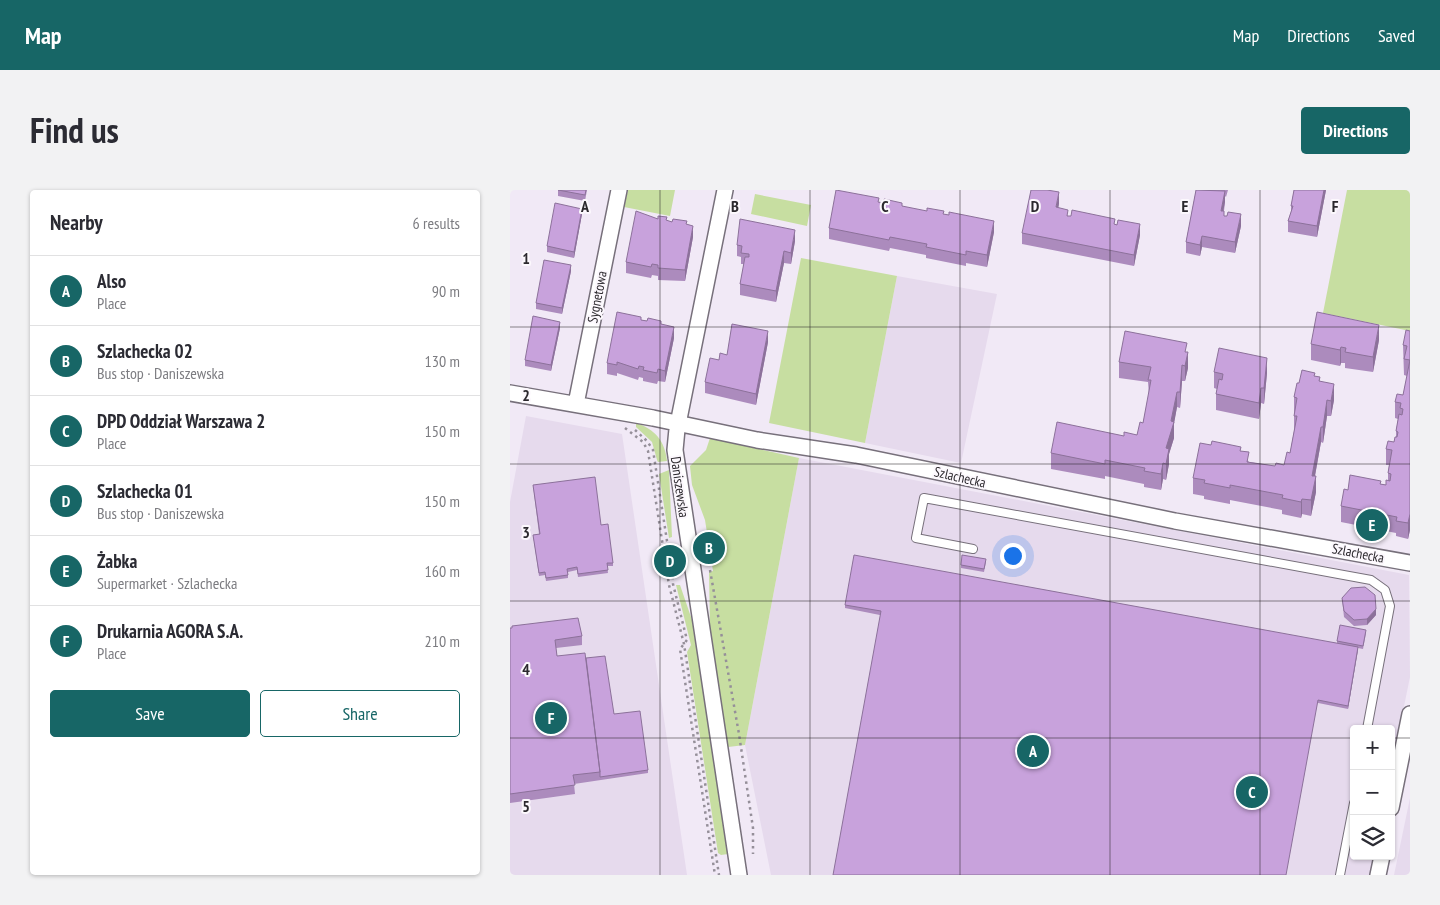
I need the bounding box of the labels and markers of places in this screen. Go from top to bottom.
pin: E [1356,506,1388,544]
pin: B [693,529,725,567]
pin: D [654,542,686,580]
pin: F [535,699,567,737]
pin: A [1017,732,1049,770]
pin: C [1236,773,1268,811]

